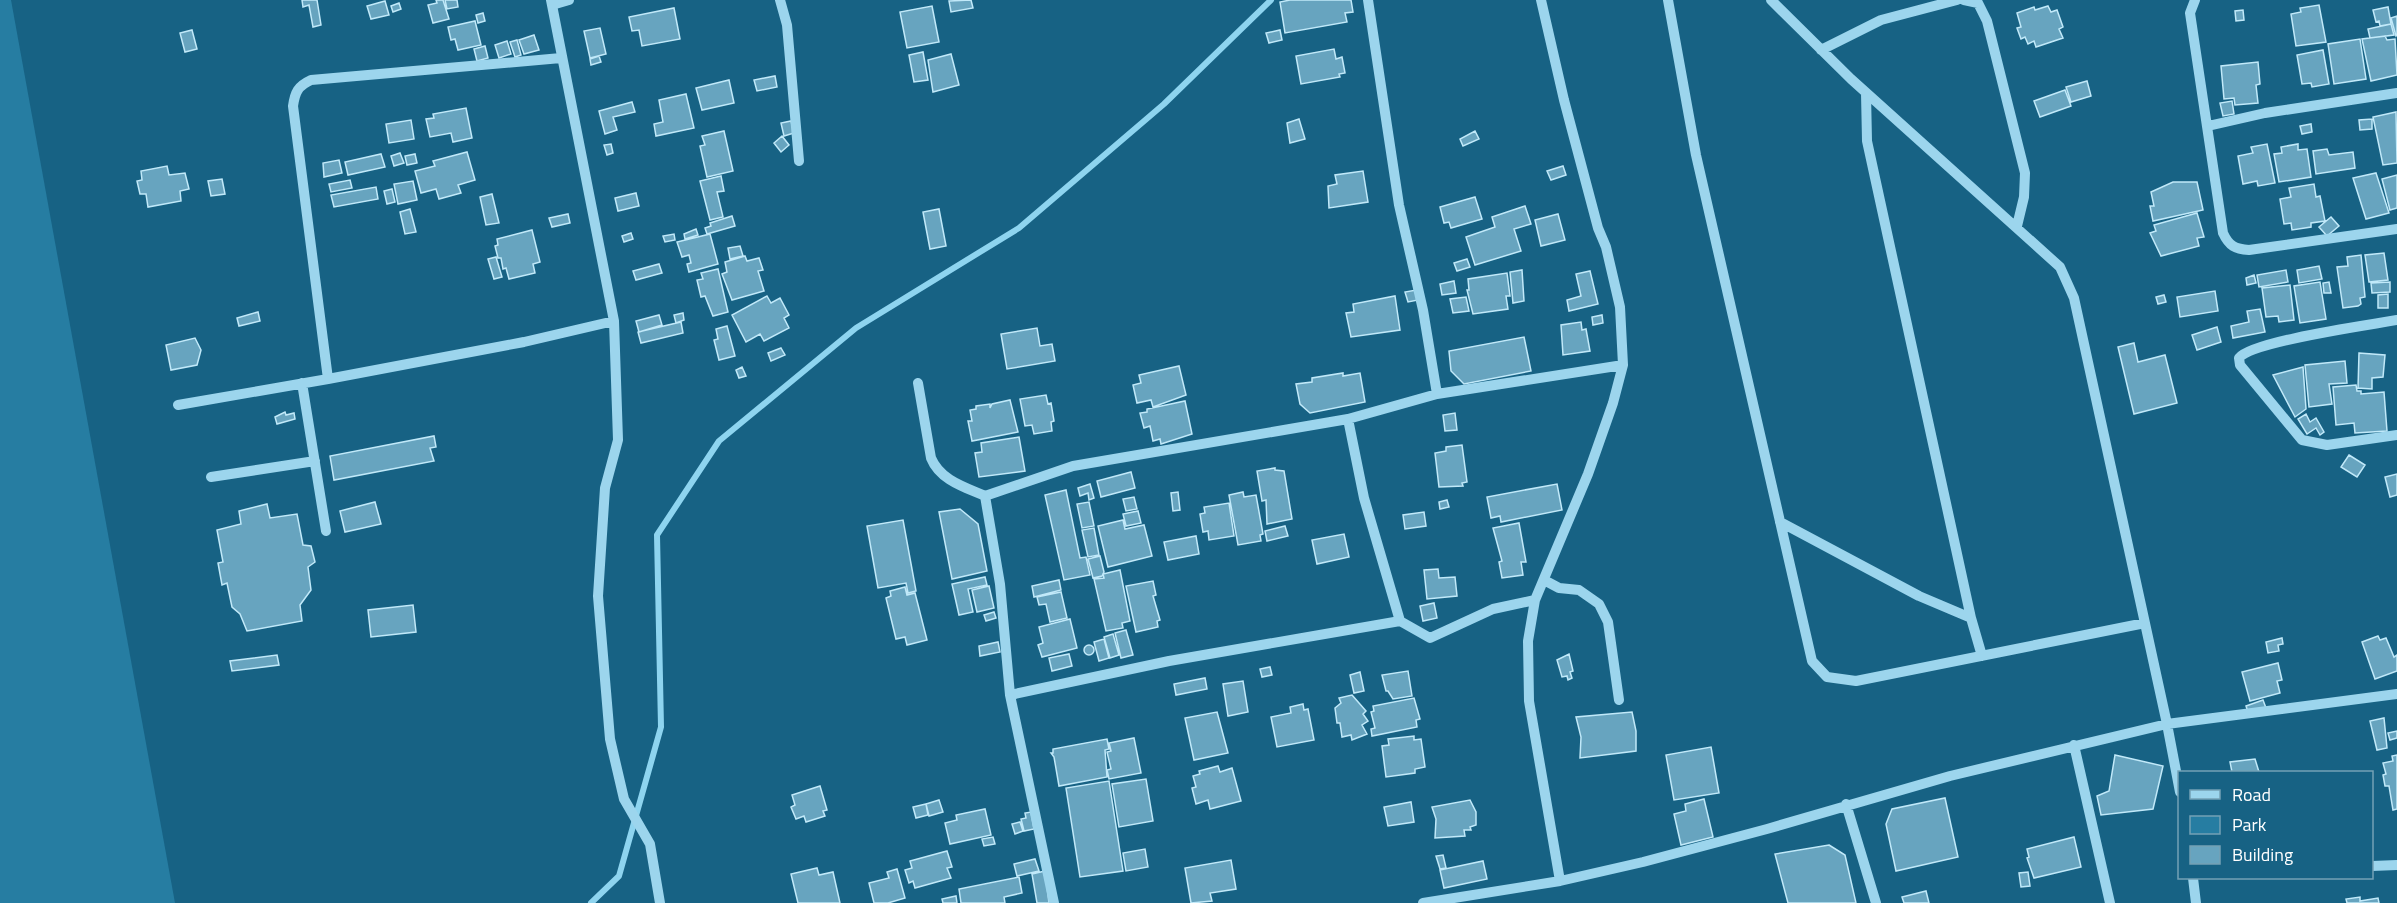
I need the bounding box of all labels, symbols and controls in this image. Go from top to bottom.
legend [2178,771,2373,879]
text: Road [2232,781,2271,808]
text: Park [2232,811,2267,838]
text: Building [2232,841,2293,868]

